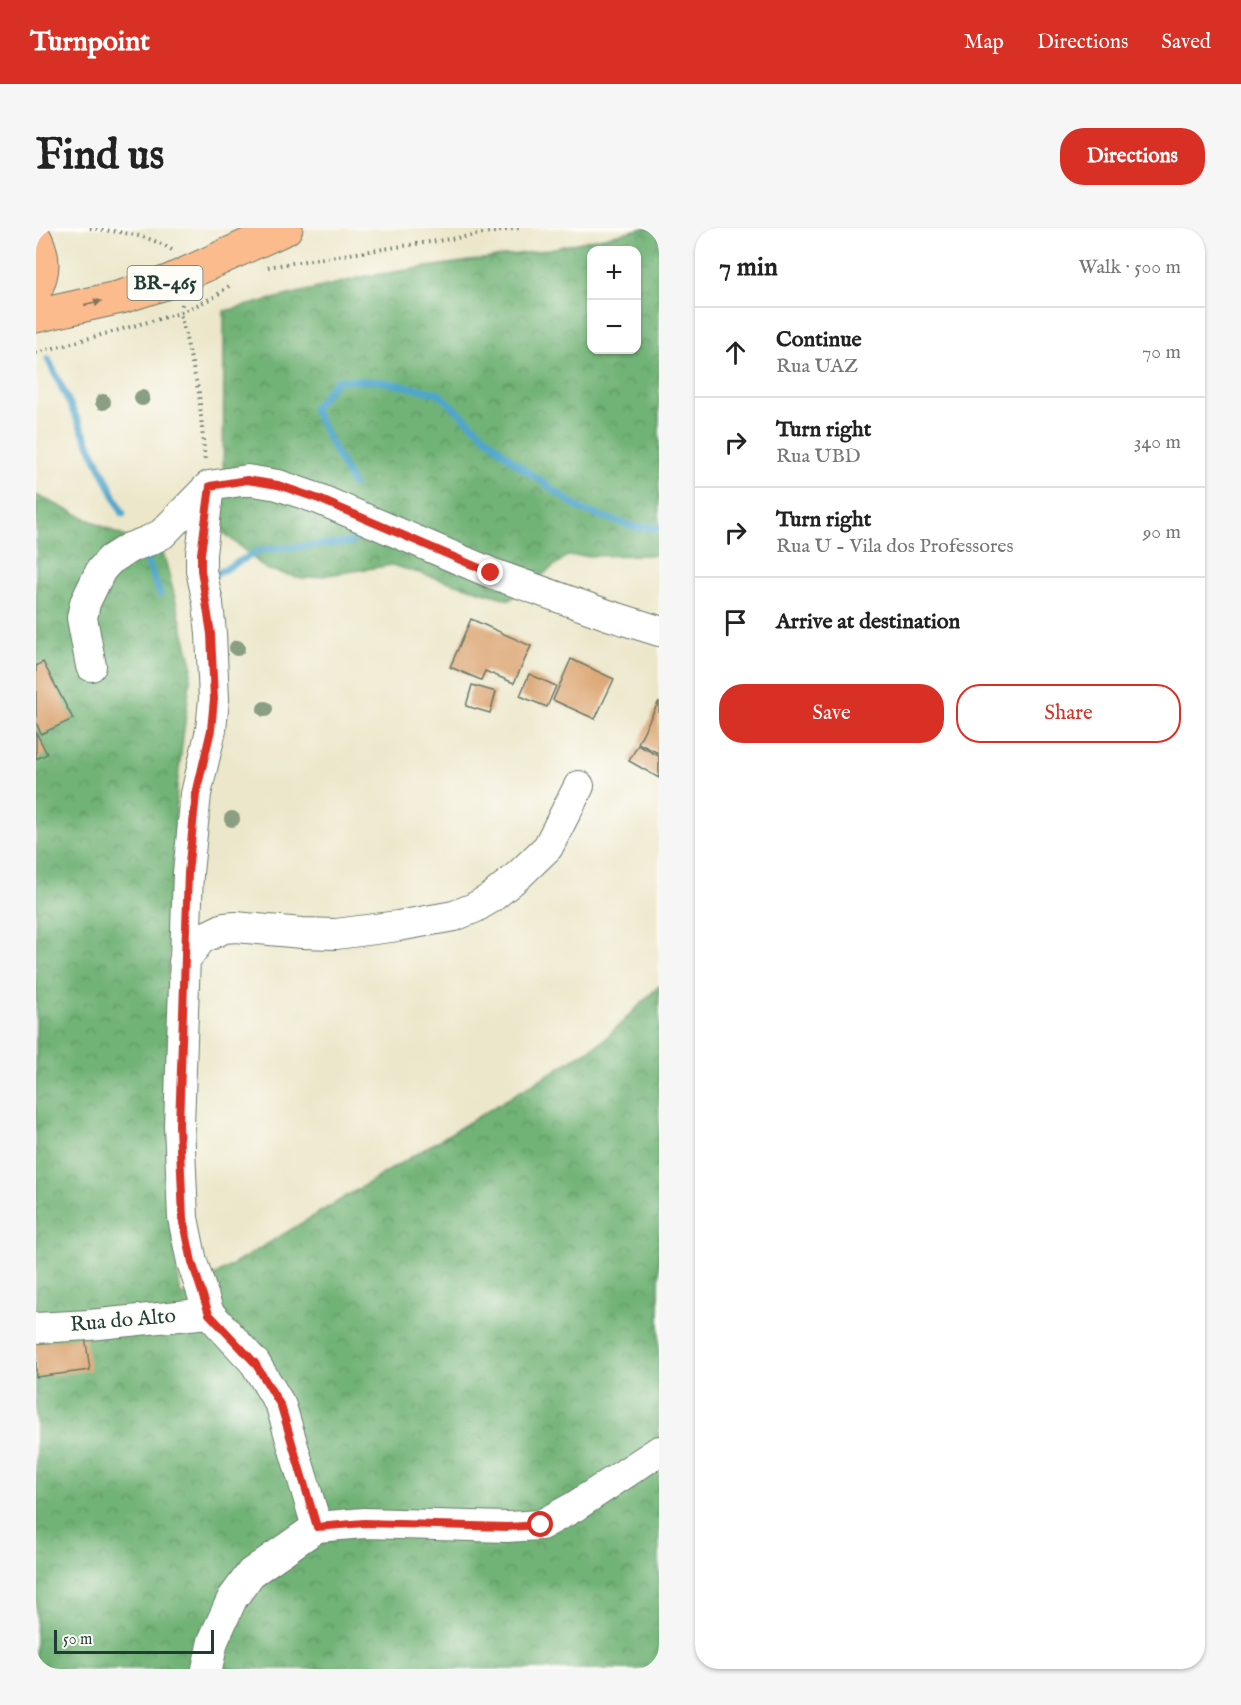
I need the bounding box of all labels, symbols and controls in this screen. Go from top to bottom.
text: Turnpoint [30,25,150,60]
text: Map [964,29,1004,56]
text: Directions [1037,29,1128,56]
text: Saved [1161,29,1211,56]
button: Directions [1060,128,1205,185]
text: Find us [36,130,164,183]
map controls [587,246,641,354]
button: + [587,246,641,300]
text: 7 min [719,251,778,284]
text: Walk · 500 m [1079,255,1181,280]
road number: BR-465 [128,266,202,300]
one-way arrow [84,298,102,308]
button: − [587,300,641,354]
text: Continue [776,326,862,354]
icon: ahead [719,336,752,369]
text: 70 m [1142,340,1181,365]
text: Rua UAZ [776,354,858,379]
text: Turn right [776,416,871,444]
icon: right [719,426,752,459]
text: 340 m [1134,430,1181,455]
text: Rua UBD [776,444,861,469]
text: Turn right [776,506,871,534]
icon: right [719,516,752,549]
text: 90 m [1143,520,1181,545]
text: Rua U - Vila dos Professores [776,534,1014,559]
route end [477,559,503,585]
icon: arrive [719,606,752,639]
text: Arrive at destination [776,608,960,636]
button: Save [719,684,944,743]
button: Share [956,684,1181,743]
street label: Rua do Alto [69,1303,177,1339]
route start [527,1511,553,1537]
scale bar [54,1627,214,1654]
text: 50 m [63,1630,92,1650]

